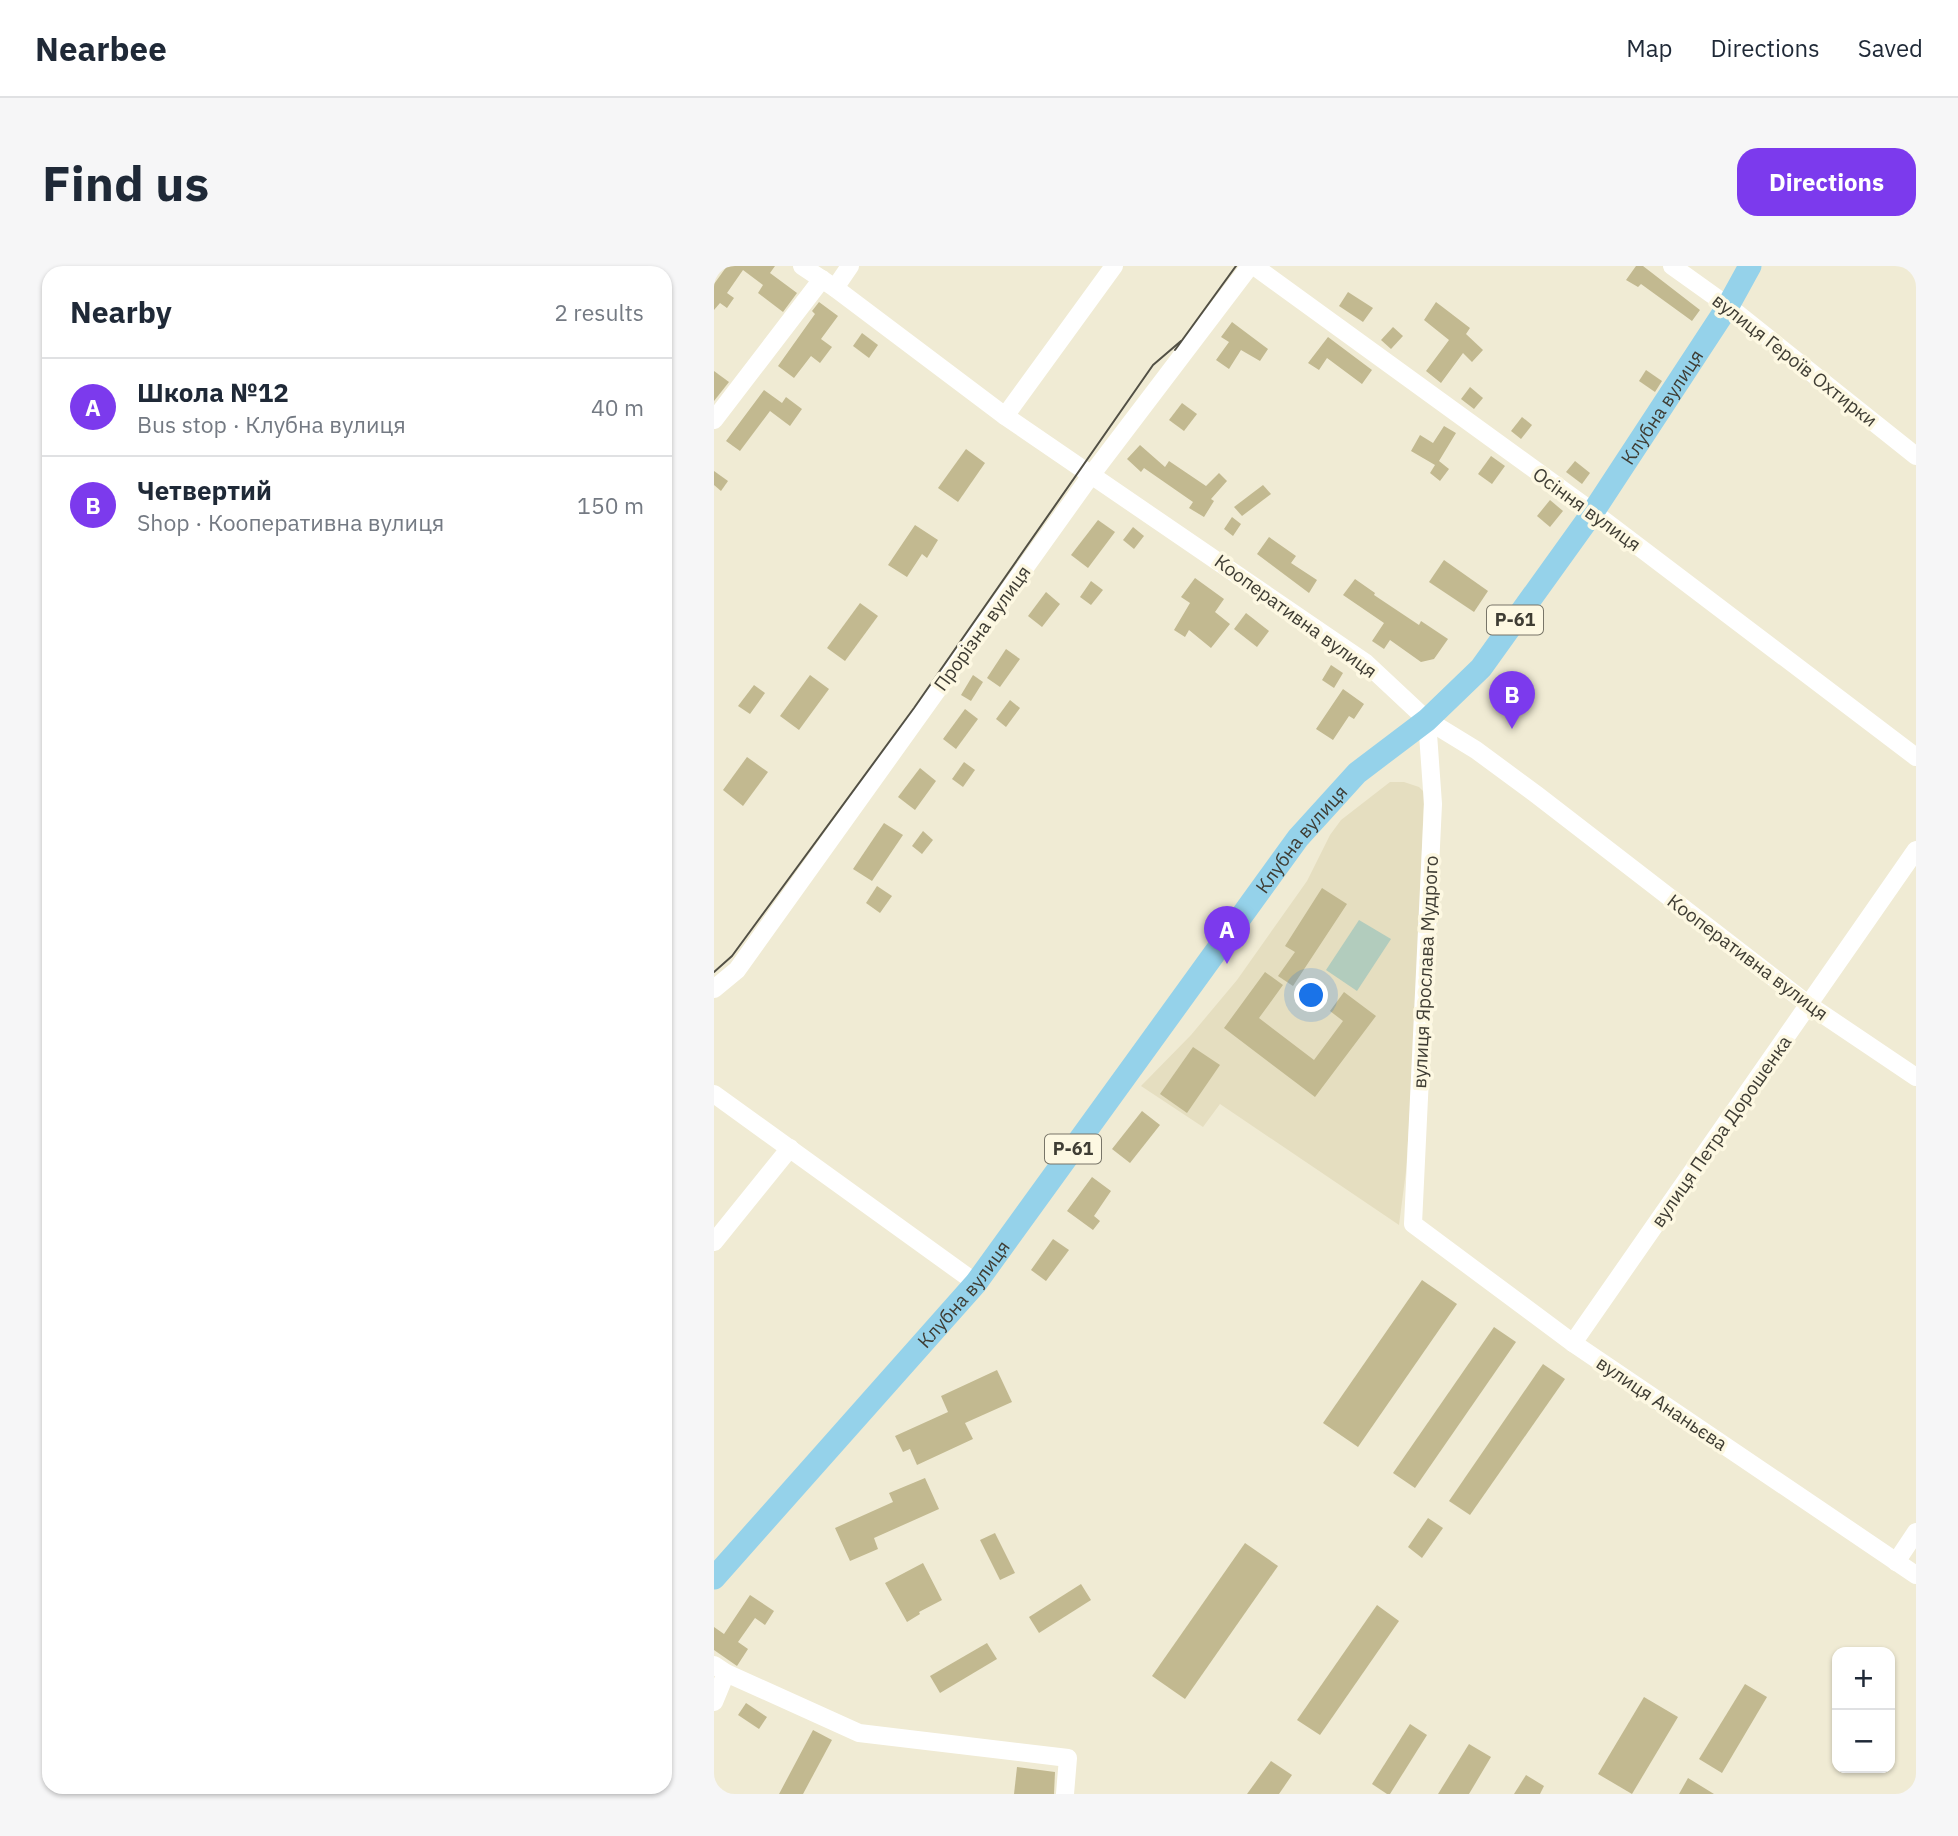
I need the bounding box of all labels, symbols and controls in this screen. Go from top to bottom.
text: Nearbee [35,27,167,70]
text: Map [1626,32,1672,64]
text: Directions [1710,32,1820,64]
text: Saved [1858,32,1923,64]
button: Directions [1737,148,1916,216]
text: Find us [42,151,209,214]
street label: вулиця Героїв Охтирки [1708,288,1882,432]
text: Nearby [70,292,172,331]
text: 2 results [554,297,644,327]
street label: Клубна вулиця [1615,345,1708,469]
text: Школа №12 [137,375,289,409]
text: A [85,392,101,422]
text: 40 m [591,392,644,422]
text: Bus stop · Клубна вулиця [137,409,406,439]
street label: Осіння вулиця [1528,462,1646,556]
text: Четвертий [137,473,272,507]
text: B [85,490,101,520]
text: 150 m [577,490,644,520]
text: Shop · Кооперативна вулиця [137,507,444,537]
street label: Кооперативна вулиця [1210,549,1382,683]
street label: Прорізна вулиця [928,561,1036,695]
road number: Р-61 [1487,606,1543,634]
pin: B [1489,671,1535,729]
street label: Клубна вулиця [1250,780,1352,898]
street label: вулиця Ярослава Мудрого [1407,855,1443,1089]
street label: Кооперативна вулиця [1663,889,1833,1025]
pin: A [1204,906,1250,964]
your location [1294,978,1328,1012]
street label: вулиця Петра Дорошенка [1646,1030,1796,1232]
road number: Р-61 [1045,1134,1101,1164]
street label: Клубна вулиця [912,1236,1015,1353]
street label: вулиця Ананьєва [1592,1350,1732,1456]
map controls [1832,1647,1895,1773]
button: + [1832,1647,1895,1710]
button: − [1832,1710,1895,1773]

